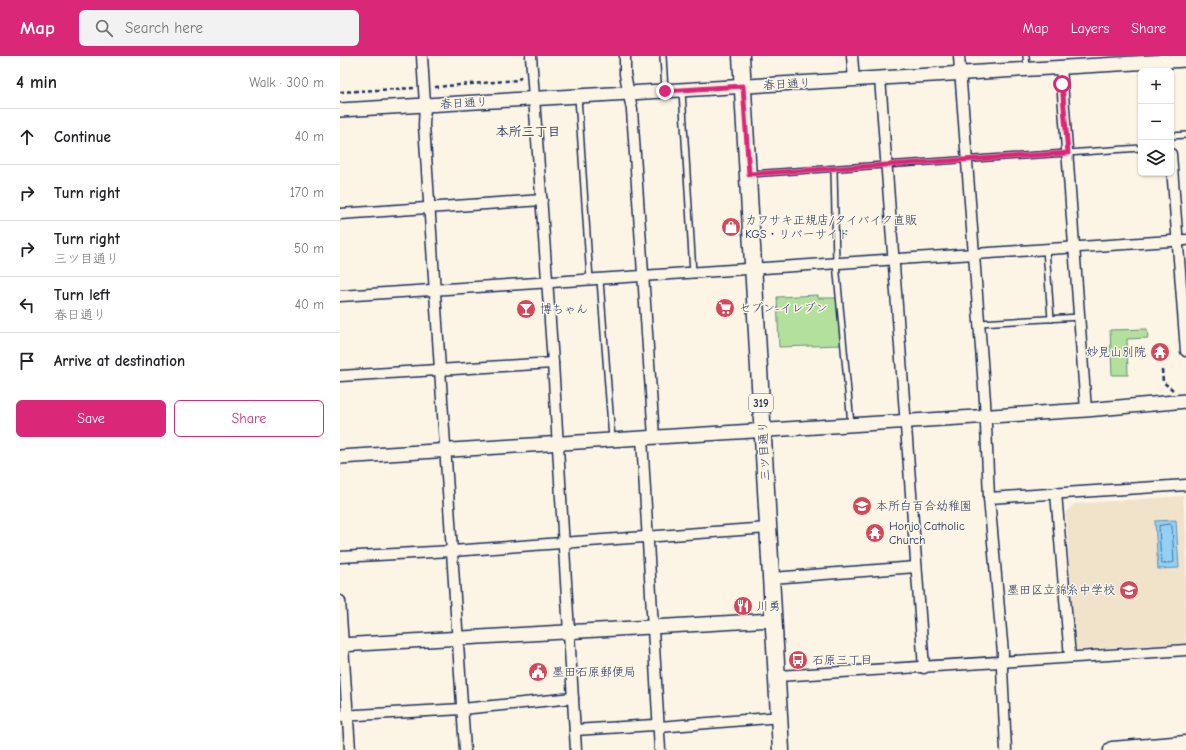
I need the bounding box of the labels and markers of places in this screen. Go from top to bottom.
place label: カワサキ正規店/タイバイク直販 KGS・リバーサイド [745,213,917,241]
shop icon: カワサキ正規店/タイバイク直販 KGS・リバーサイド [720,216,742,238]
supermarket icon: セブン-イレブン [714,297,736,319]
bar icon: 博ちゃん [515,298,537,320]
place label: セブン-イレブン [739,301,828,315]
place label: 博ちゃん [540,302,588,316]
temple icon: 妙見山別院 [1149,341,1171,363]
place label: 妙見山別院 [1086,345,1146,359]
school or university icon: 本所白百合幼稚園 [851,495,873,517]
place label: 本所白百合幼稚園 [876,499,972,513]
place label: Honjo Catholic Church [889,519,965,547]
temple icon: Honjo Catholic Church [864,522,886,544]
school or university icon: 墨田区立錦糸中学校 [1118,579,1140,601]
place label: 墨田区立錦糸中学校 [1007,583,1115,597]
restaurant icon: 川勇 [732,595,754,617]
place label: 川勇 [757,599,781,613]
bus stop icon: 石原三丁目 [787,649,809,671]
place label: 石原三丁目 [812,653,872,667]
public building icon: 墨田石原郵便局 [527,661,549,683]
place label: 墨田石原郵便局 [552,665,636,679]

